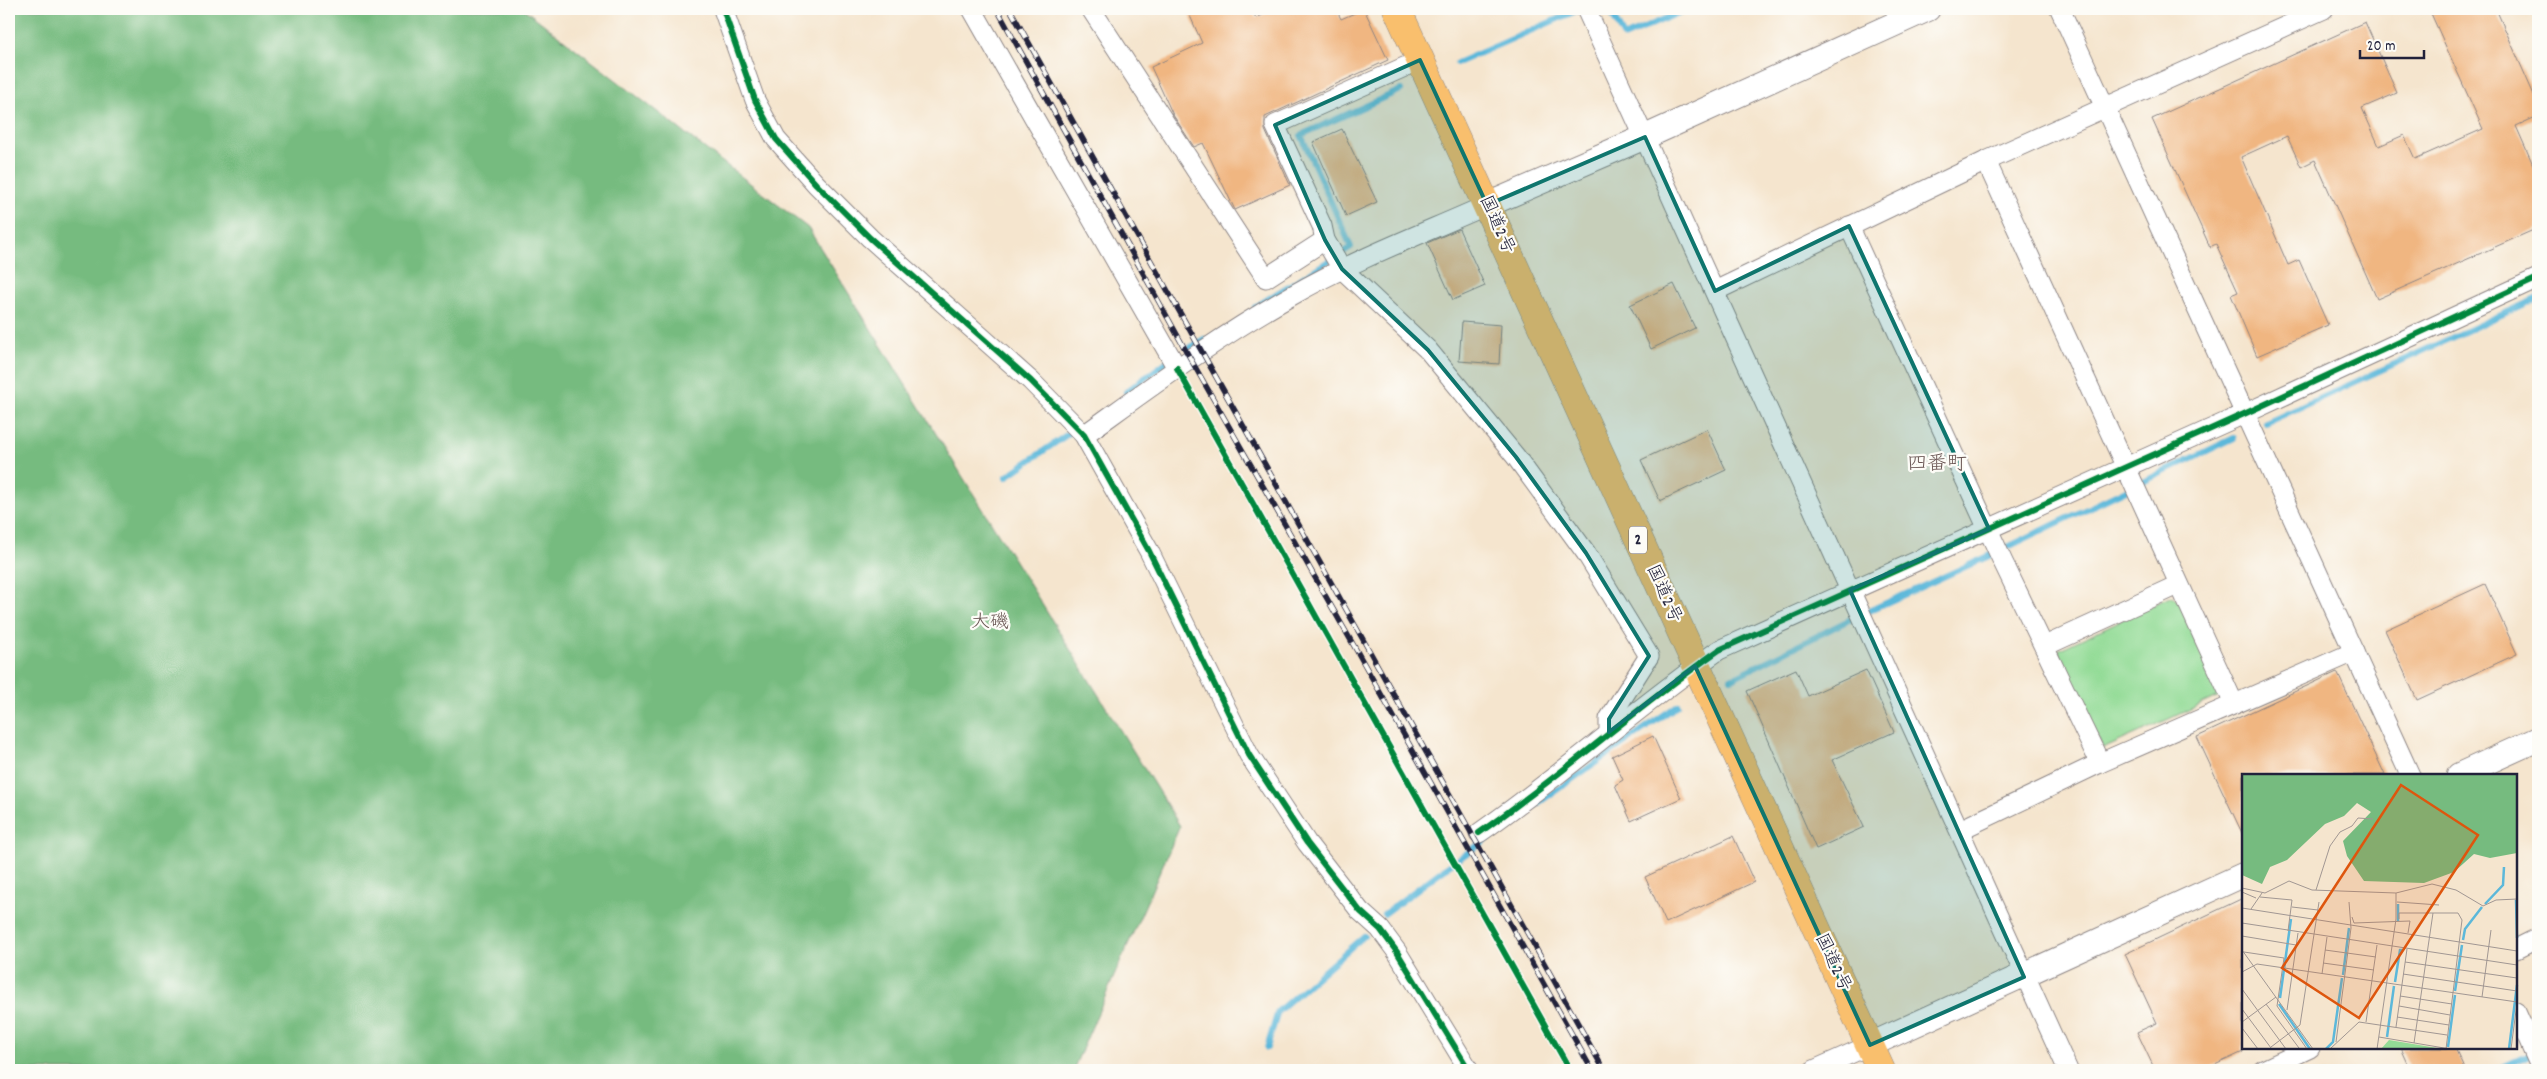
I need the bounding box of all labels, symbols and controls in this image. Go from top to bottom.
scale bar [2360,28,2423,60]
text: 20 m [2367,36,2395,58]
street label: 国道2号 [1472,192,1520,258]
district label: 四番町 [1907,451,1967,479]
road number: 2 [1629,526,1647,554]
street label: 国道2号 [1639,561,1687,627]
district label: 大磯 [971,610,1009,637]
inset map [2242,774,2517,1049]
street label: 国道2号 [1808,930,1856,996]

